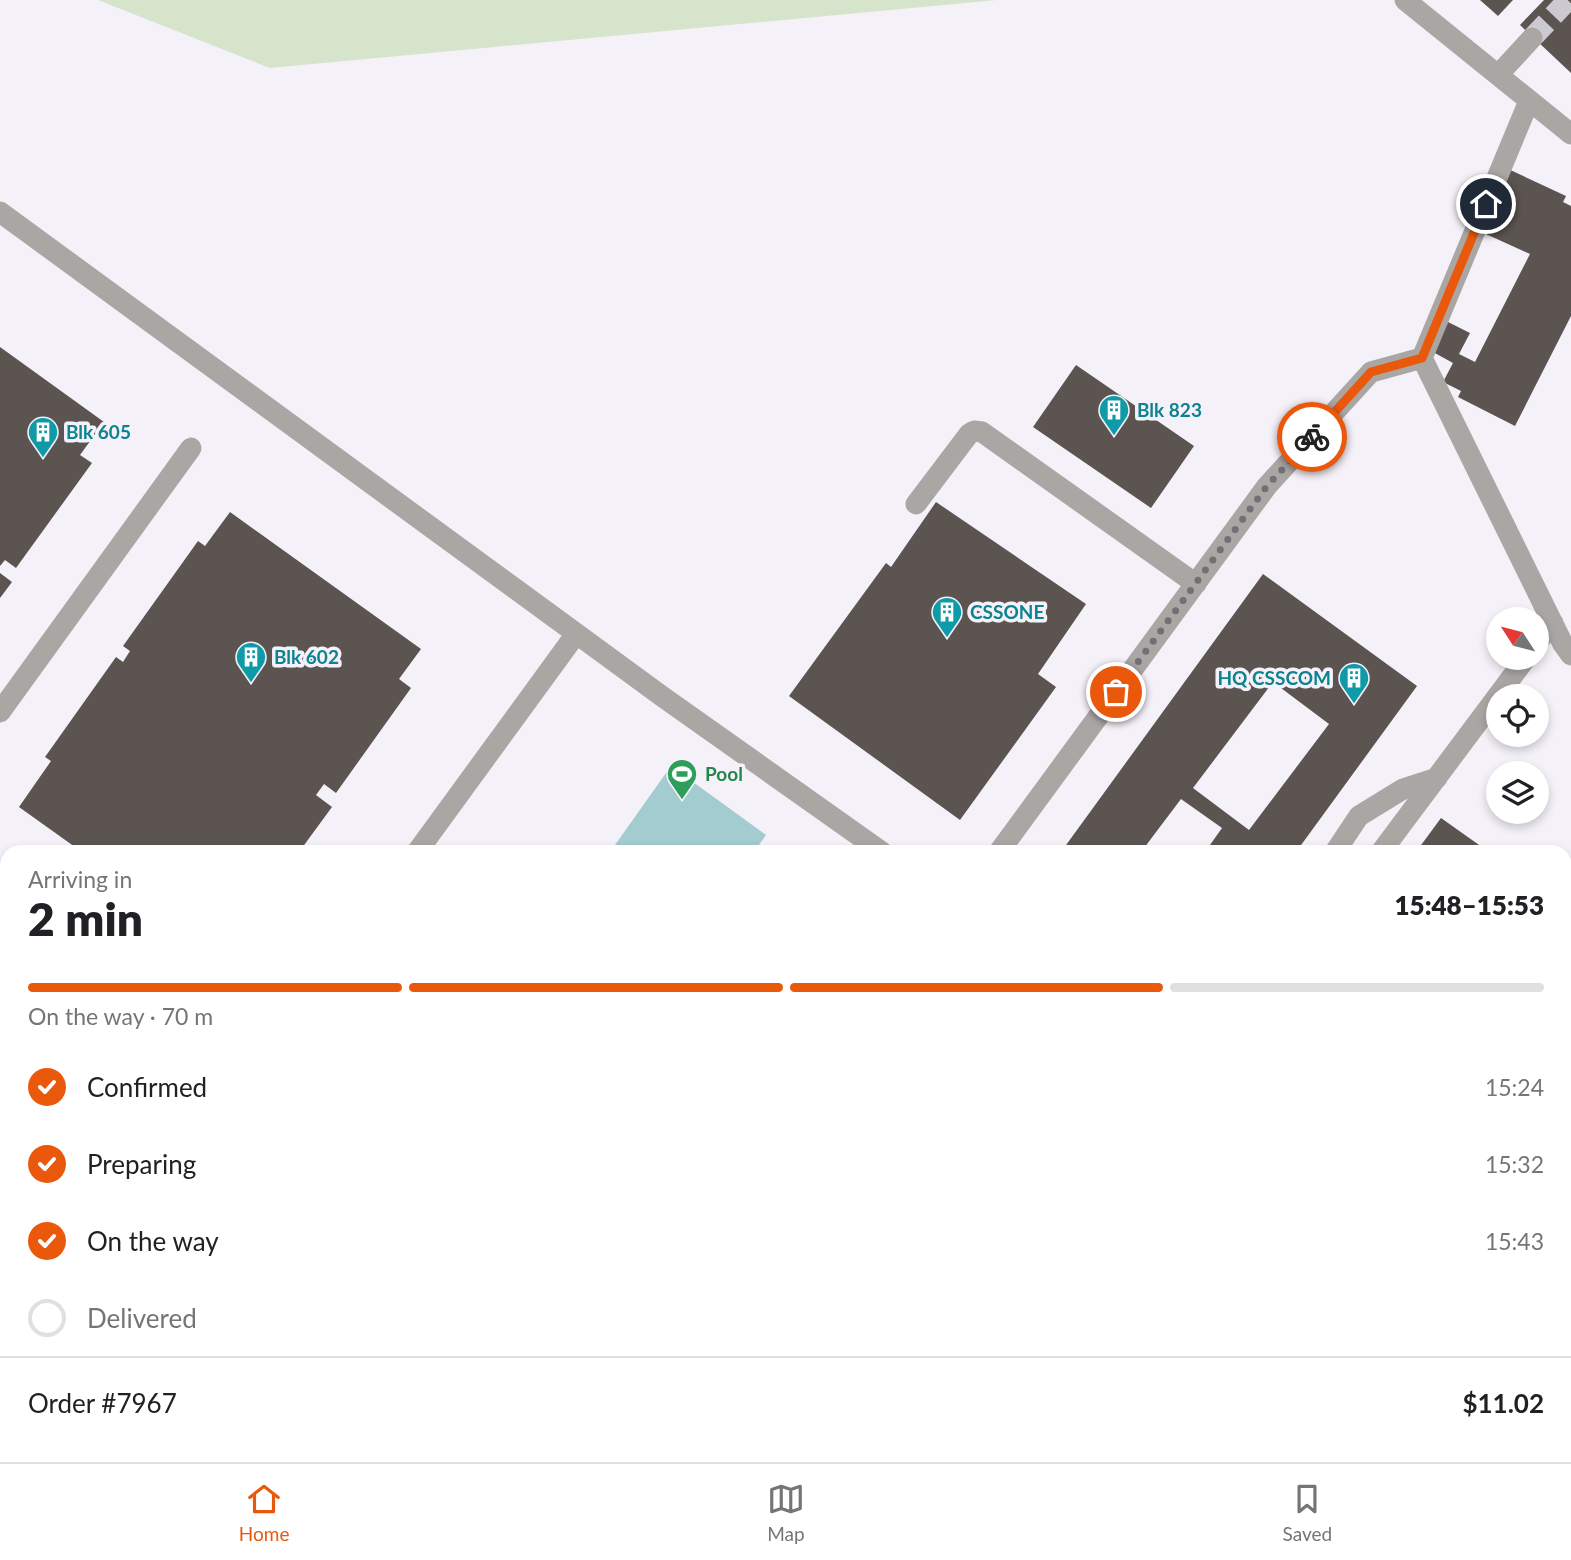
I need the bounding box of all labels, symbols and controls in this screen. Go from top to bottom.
pin [1456,174,1516,234]
icon: home [1467,185,1505,223]
building icon: Blk 823 [1097,393,1131,437]
place label: Blk 823 [1137,398,1202,421]
courier [1277,402,1347,472]
building icon: Blk 605 [26,415,60,459]
icon: bike [1293,418,1331,456]
place label: Blk 605 [66,420,131,443]
building icon: CSSONE [930,595,964,639]
place label: CSSONE [970,600,1044,623]
north arrow [1486,607,1549,670]
map controls [1486,607,1549,824]
building icon: Blk 602 [234,640,268,684]
place label: Blk 602 [274,645,339,668]
building icon: HQ CSSCOM [1337,661,1371,705]
pin [1086,662,1146,722]
place label: HQ CSSCOM [1217,666,1331,689]
icon: bag [1097,673,1135,711]
button: locate [1486,684,1549,747]
sports icon: Pool [665,757,699,801]
button: layers [1486,761,1549,824]
place label: Pool [705,762,743,785]
text: Arriving in [28,865,132,893]
text: 15:48–15:53 [1394,889,1544,921]
text: 2 min [28,891,143,946]
text: On the way · 70 m [28,1002,213,1030]
icon: check [28,1068,66,1106]
text: Confirmed [87,1071,207,1103]
text: 15:24 [1485,1073,1544,1101]
icon: check [28,1145,66,1183]
text: Preparing [87,1148,196,1180]
text: 15:32 [1485,1150,1544,1178]
icon: check [28,1222,66,1260]
text: On the way [87,1225,219,1257]
text: 15:43 [1485,1227,1544,1255]
text: Delivered [87,1302,197,1334]
text: Order #7967 [28,1387,177,1419]
text: $11.02 [1462,1387,1544,1419]
tab: Home [239,1480,289,1545]
tab: Map [767,1480,805,1545]
tab: Saved [1283,1480,1332,1545]

